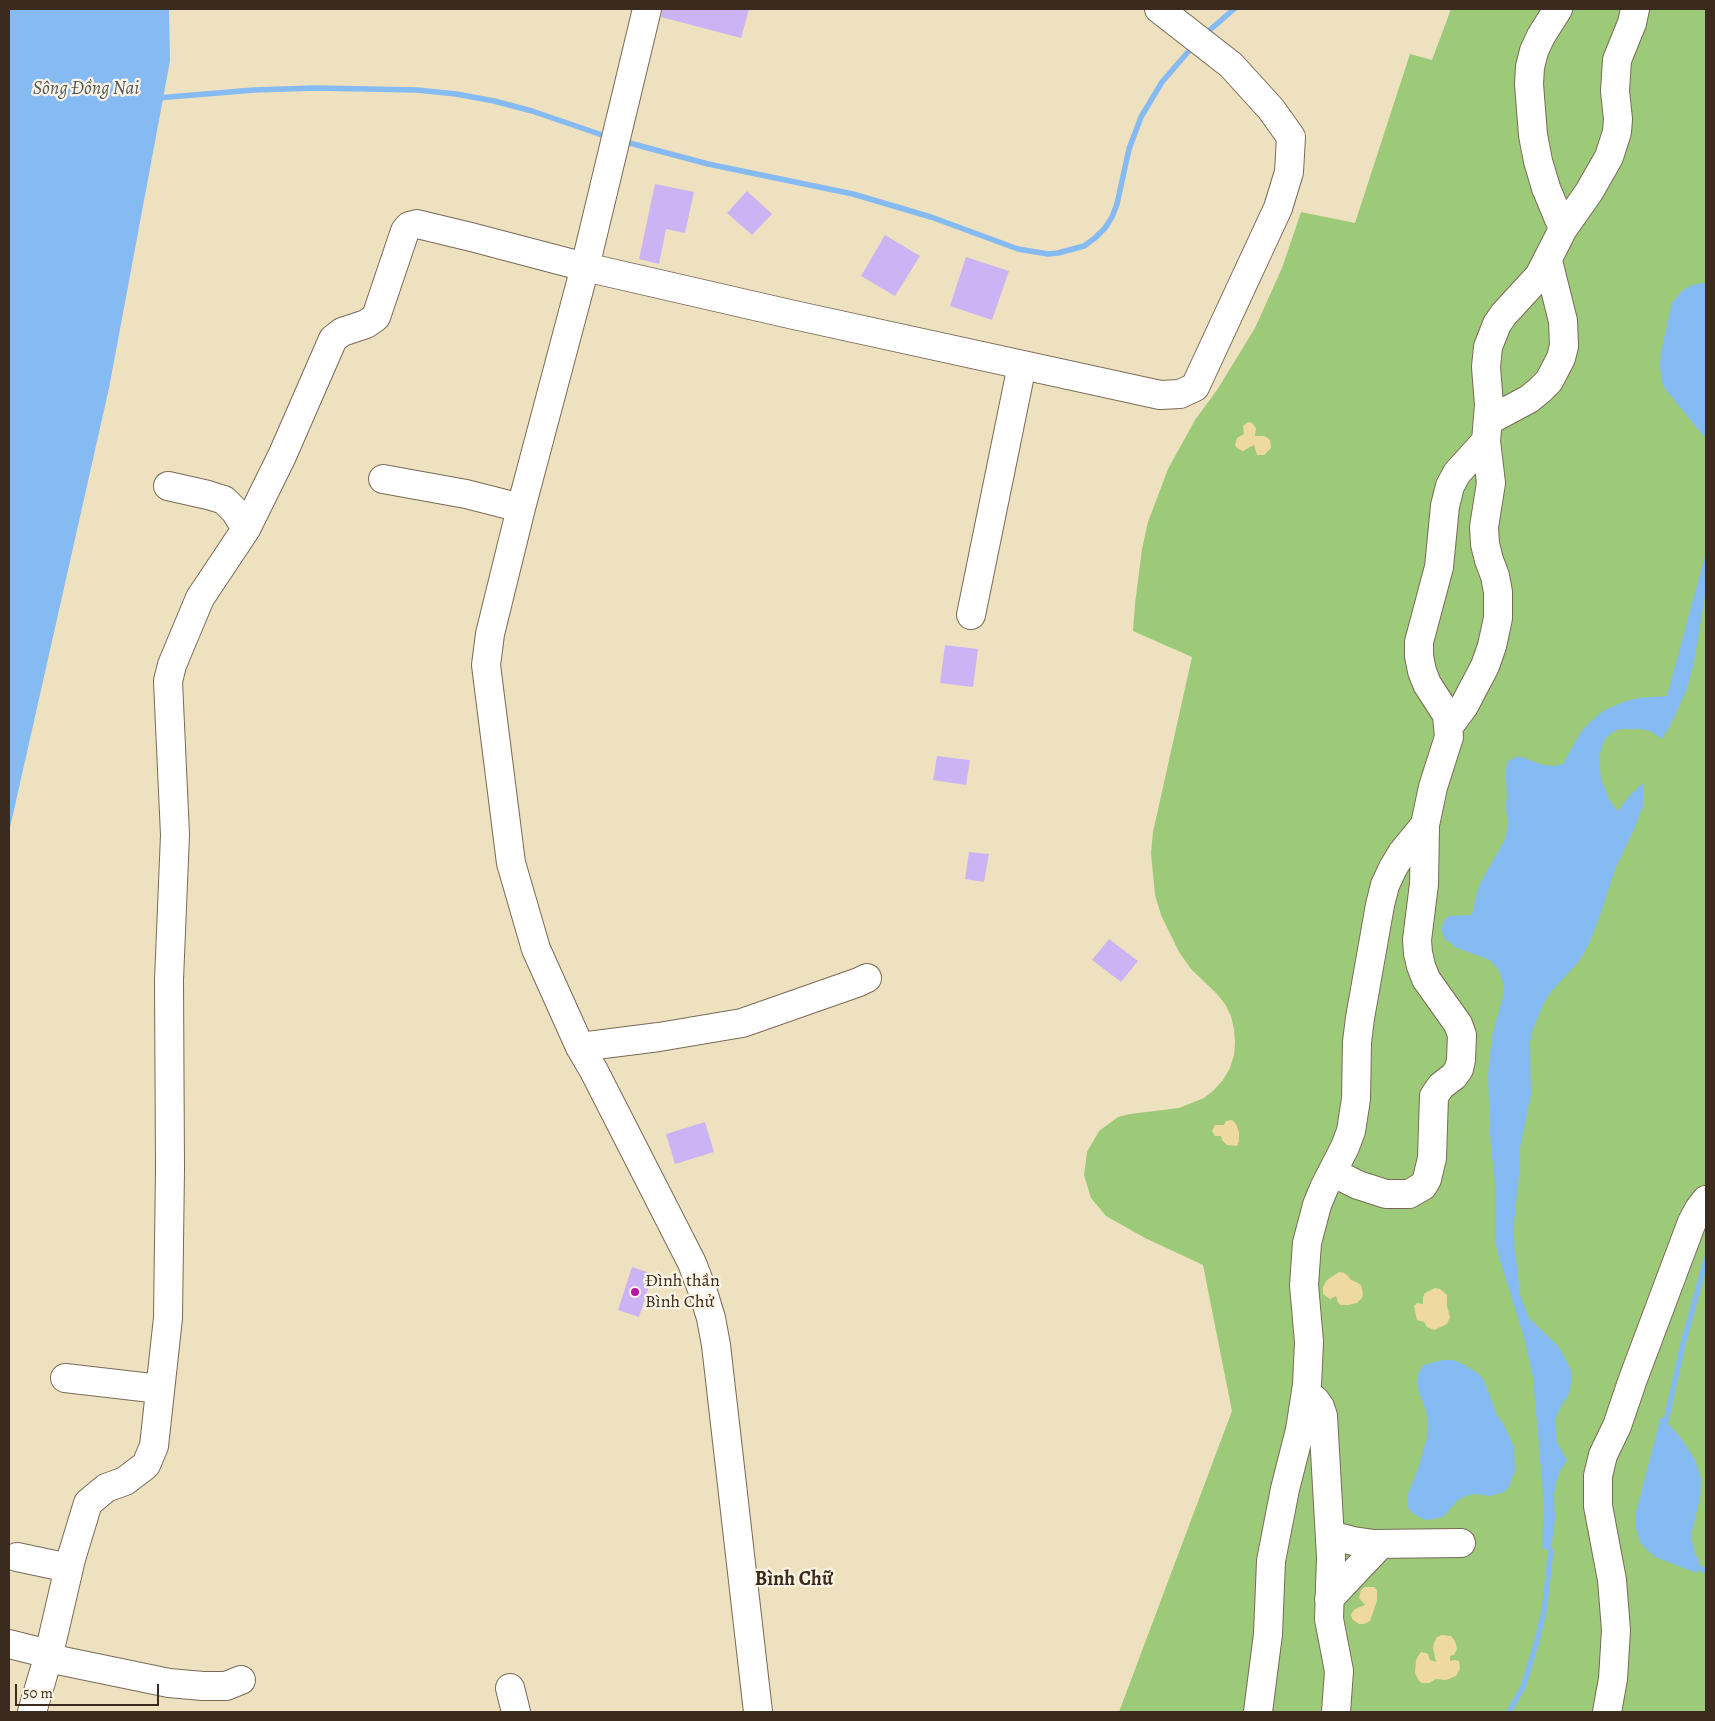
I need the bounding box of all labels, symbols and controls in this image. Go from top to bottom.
water label: Sông Đồng Nai [33,78,139,100]
place label: Đình thần Bình Chử [645,1271,720,1314]
marker: Đình thần Bình Chử [629,1286,641,1298]
district label: Bình Chữ [755,1568,833,1592]
scale bar [18,1674,161,1706]
text: 50 m [23,1683,53,1703]

